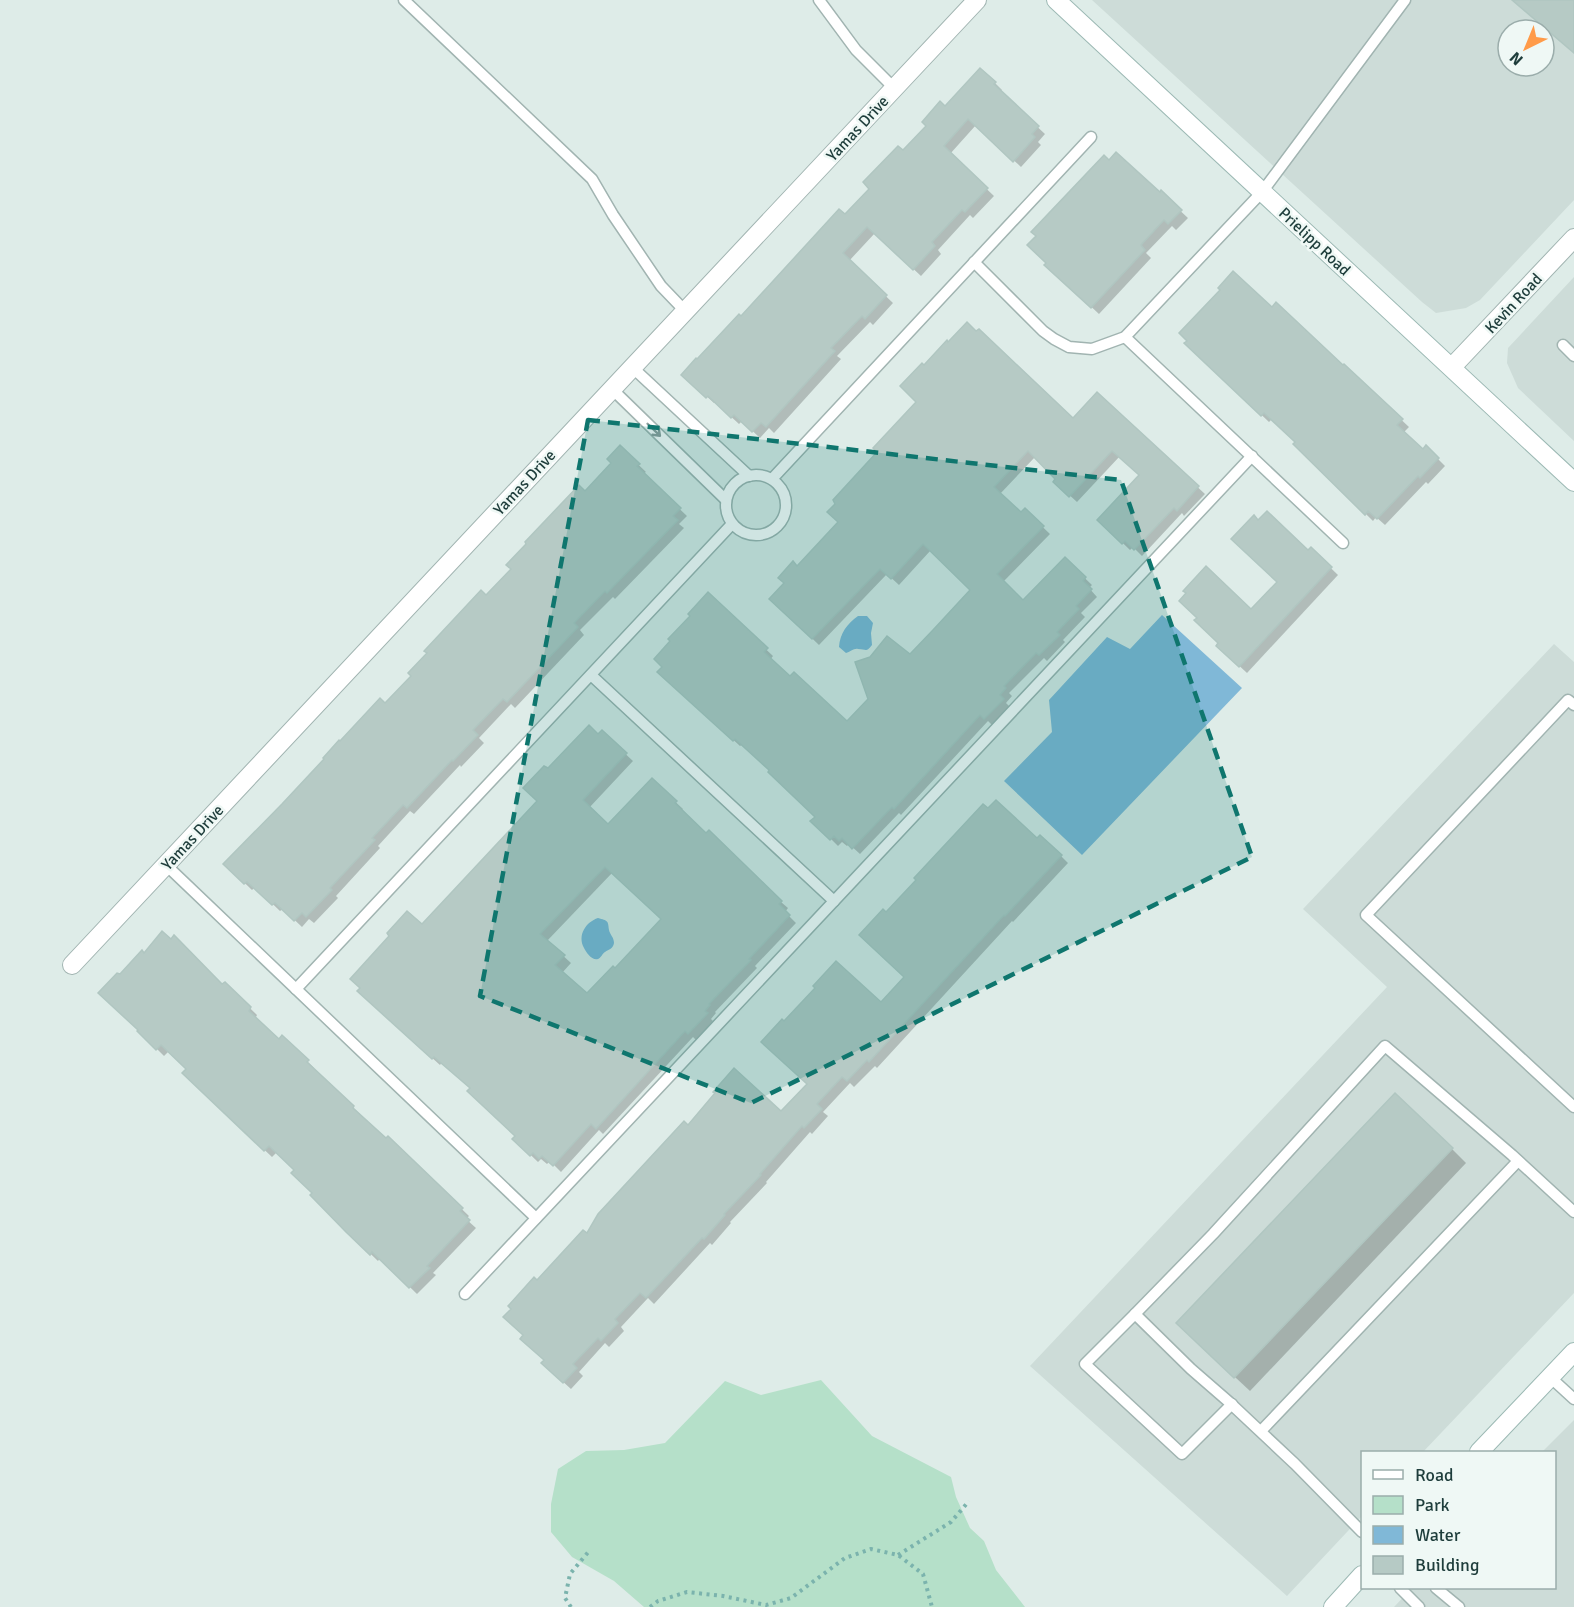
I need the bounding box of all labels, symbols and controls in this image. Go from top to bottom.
north arrow [1496,18,1556,78]
text: N [1506,47,1527,69]
street label: Yamas Drive [822,92,893,166]
street label: Prielipp Road [1274,203,1354,280]
street label: Kevin Road [1481,269,1547,338]
one-way arrow [646,423,661,437]
street label: Yamas Drive [489,446,560,520]
street label: Yamas Drive [157,801,228,875]
legend [1361,1451,1556,1589]
text: Road [1415,1464,1454,1486]
text: Park [1415,1494,1450,1516]
text: Water [1415,1524,1461,1546]
text: Building [1415,1554,1479,1576]

